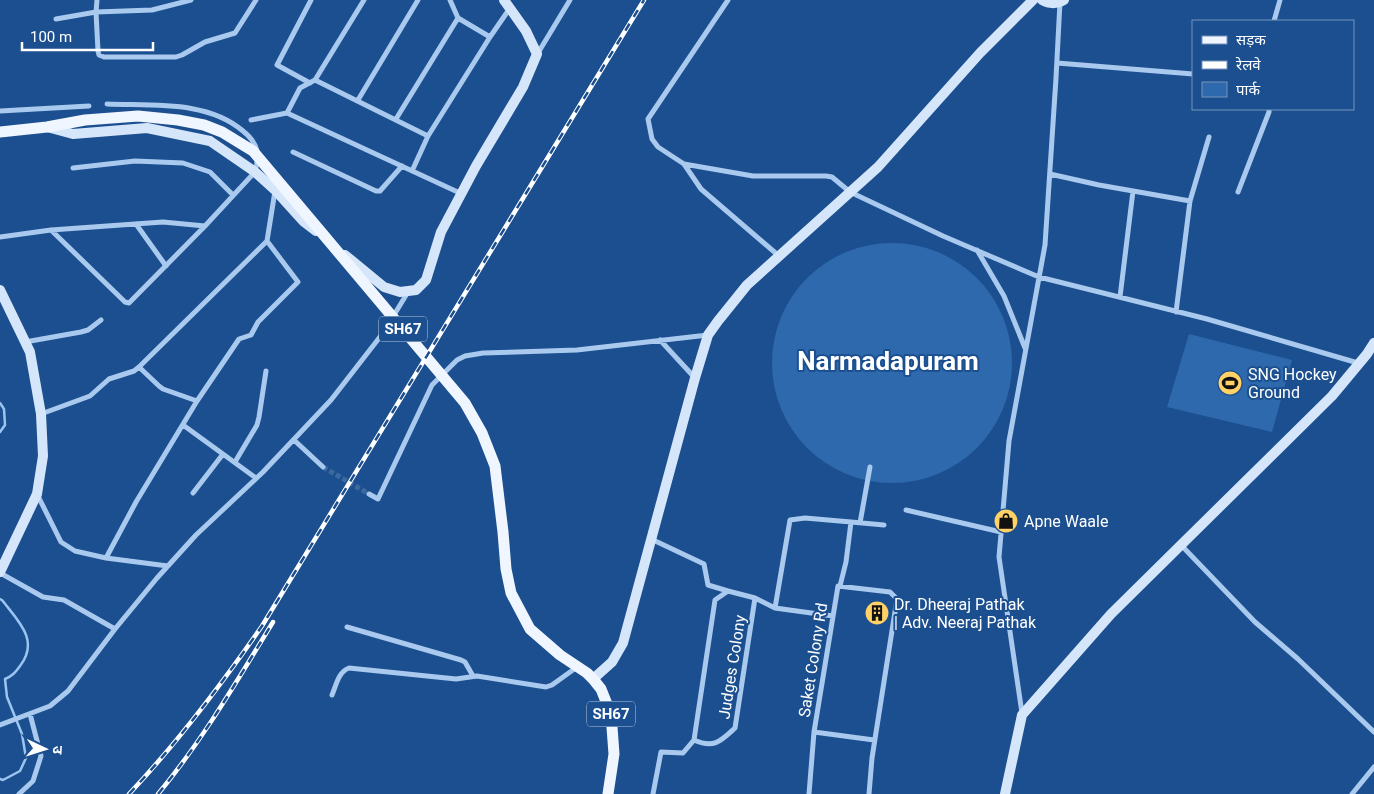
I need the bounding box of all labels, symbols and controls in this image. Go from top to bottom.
scale bar [22,20,154,52]
legend [1192,20,1354,110]
text: 100 m [30,28,72,46]
text: सड़क [1236,31,1266,49]
text: रेलवे [1235,56,1261,74]
text: पार्क [1236,81,1260,99]
road number: SH67 [379,316,427,342]
district label: Narmadapuram [797,346,979,376]
place label: SNG Hockey Ground [1248,365,1337,402]
sports icon: SNG Hockey Ground [1217,370,1243,396]
shop icon: Apne Waale [993,508,1019,534]
place label: Apne Waale [1024,512,1108,531]
place label: Dr. Dheeraj Pathak | Adv. Neeraj Pathak [894,595,1037,632]
building icon: Dr. Dheeraj Pathak | Adv. Neeraj Pathak [864,600,890,626]
street label: Saket Colony Rd [795,601,831,719]
street label: Judges Colony [714,613,750,721]
road number: SH67 [587,702,635,726]
north arrow [20,724,70,774]
text: उ [50,745,66,755]

